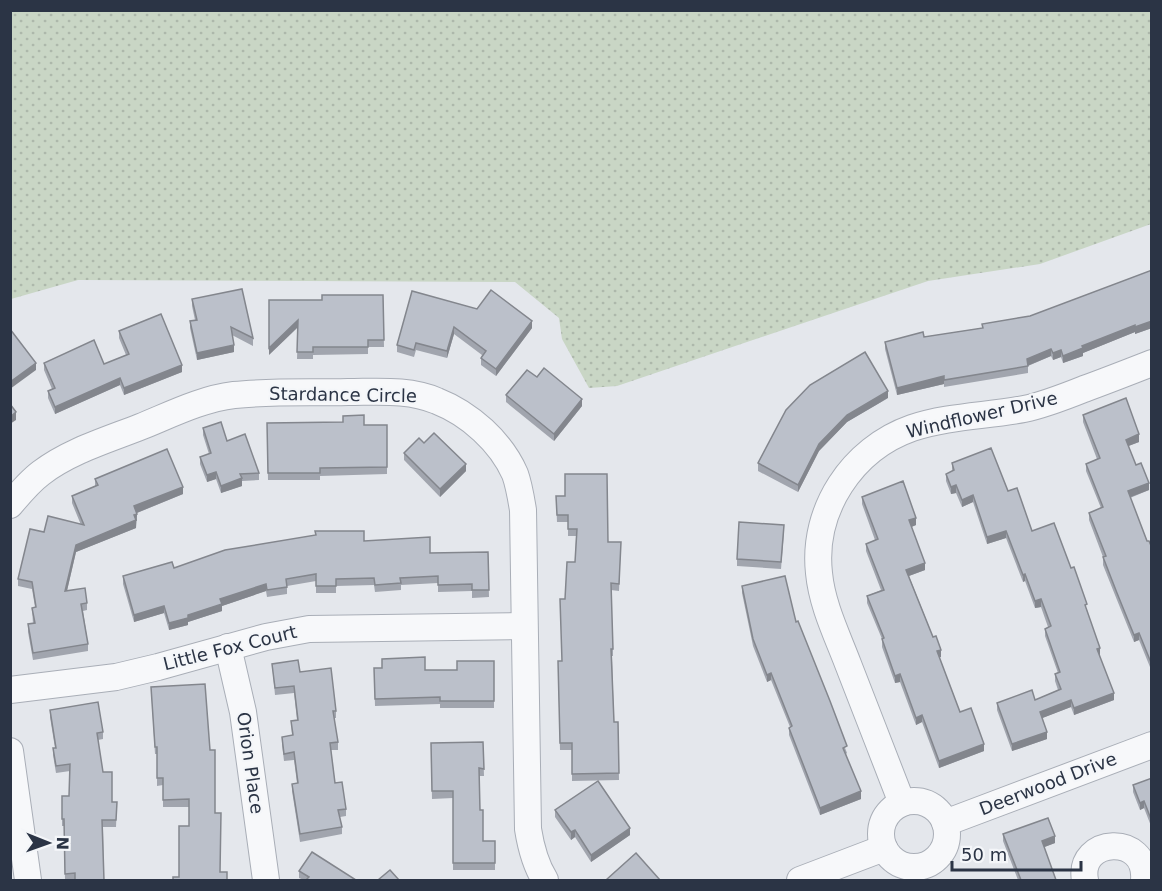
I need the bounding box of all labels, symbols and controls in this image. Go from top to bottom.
street label: Stardance Circle [269,383,417,406]
street label: Windflower Drive [904,387,1060,442]
street label: Little Fox Court [161,621,299,674]
street label: Orion Place [233,711,268,815]
street label: Deerwood Drive [976,748,1119,819]
north arrow [18,813,78,873]
scale bar [952,834,1081,872]
text: N [53,836,72,850]
text: 50 m [961,844,1007,865]

